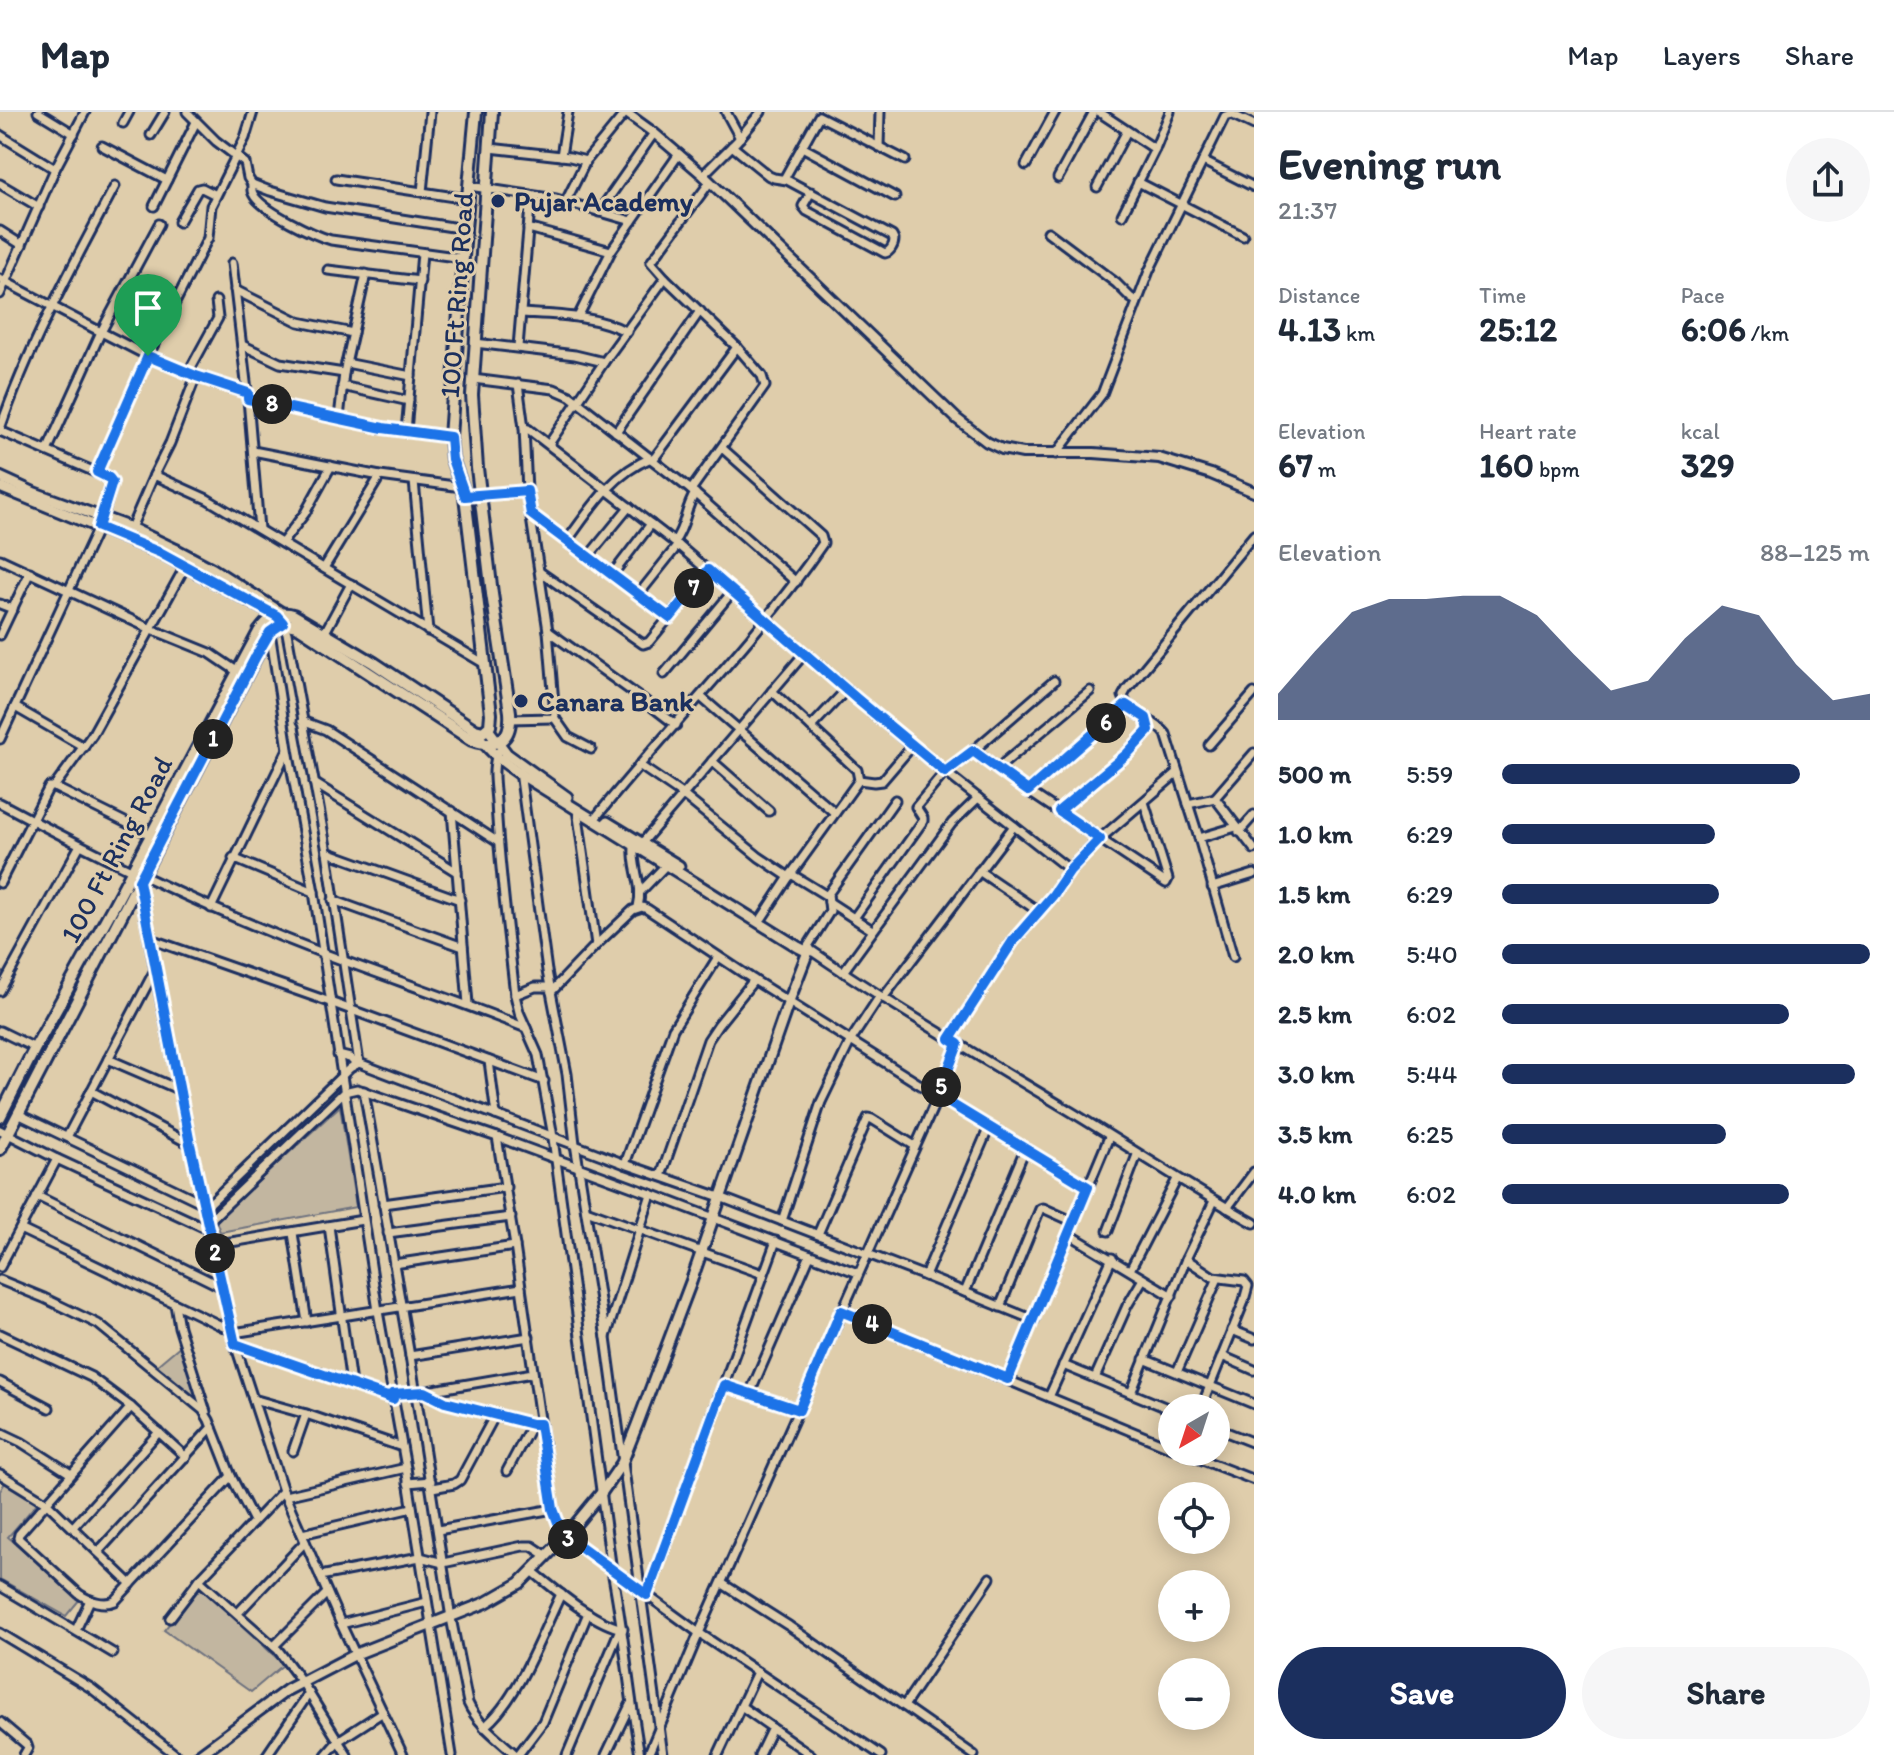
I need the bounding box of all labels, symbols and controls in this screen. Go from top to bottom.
text: Map [40,32,110,78]
text: Map [1567,38,1619,72]
text: Layers [1663,38,1741,72]
text: Share [1785,38,1854,72]
text: Evening run [1278,137,1501,190]
button: share [1786,138,1870,222]
place label: Pujar Academy [514,184,694,218]
street label: 100 Ft Ring Road [432,190,480,399]
marker: Pujar Academy [489,192,507,210]
text: 21:37 [1278,194,1337,226]
pin [114,274,182,356]
text: Distance [1278,282,1360,309]
text: Time [1479,282,1526,309]
text: Pace [1681,282,1725,309]
icon: arrive [126,286,170,330]
text: 4.13 [1278,309,1341,350]
text: 25:12 [1479,309,1557,350]
text: 6:06 [1681,309,1746,350]
text: km [1341,320,1375,347]
text: /km [1746,320,1789,347]
pin: 8 [252,384,292,424]
text: 8 [266,390,278,417]
text: Elevation [1278,418,1365,445]
text: Heart rate [1479,418,1577,445]
text: kcal [1681,418,1720,445]
text: 67 [1278,445,1313,486]
text: 160 [1479,445,1534,486]
text: 329 [1681,445,1735,486]
text: m [1313,456,1336,483]
text: bpm [1534,456,1580,483]
text: Elevation [1278,536,1381,568]
text: 88–125 m [1760,536,1870,568]
pin: 7 [674,568,714,608]
text: 7 [689,574,699,601]
place label: Canara Bank [537,684,694,718]
marker: Canara Bank [512,692,530,710]
pin: 6 [1086,703,1126,743]
text: 6 [1100,709,1112,736]
pin: 1 [193,719,233,759]
text: 1 [208,725,218,752]
street label: 100 Ft Ring Road [53,749,180,948]
text: 500 m [1278,758,1351,790]
text: 5:59 [1406,758,1453,790]
text: 1.0 km [1278,818,1353,850]
text: 6:29 [1406,818,1453,850]
text: 1.5 km [1278,878,1350,910]
text: 6:29 [1406,878,1453,910]
text: 2.0 km [1278,938,1354,970]
text: 5:40 [1406,938,1458,970]
text: 2.5 km [1278,998,1352,1030]
text: 6:02 [1406,998,1456,1030]
text: 3.0 km [1278,1058,1355,1090]
text: 5:44 [1406,1058,1457,1090]
pin: 5 [921,1067,961,1107]
text: 5 [935,1073,947,1100]
text: 3.5 km [1278,1118,1352,1150]
text: 6:25 [1406,1118,1453,1150]
text: 4.0 km [1278,1178,1356,1210]
text: 6:02 [1406,1178,1456,1210]
pin: 2 [195,1233,235,1273]
text: 2 [209,1239,221,1266]
pin: 4 [852,1304,892,1344]
text: 4 [865,1310,879,1337]
north arrow [1158,1394,1230,1466]
map controls [1158,1394,1230,1730]
button: locate [1158,1482,1230,1554]
pin: 3 [548,1519,588,1559]
text: 3 [562,1525,574,1552]
button: + [1158,1570,1230,1642]
button: Save [1278,1647,1566,1739]
button: Share [1582,1647,1870,1739]
button: − [1158,1658,1230,1730]

